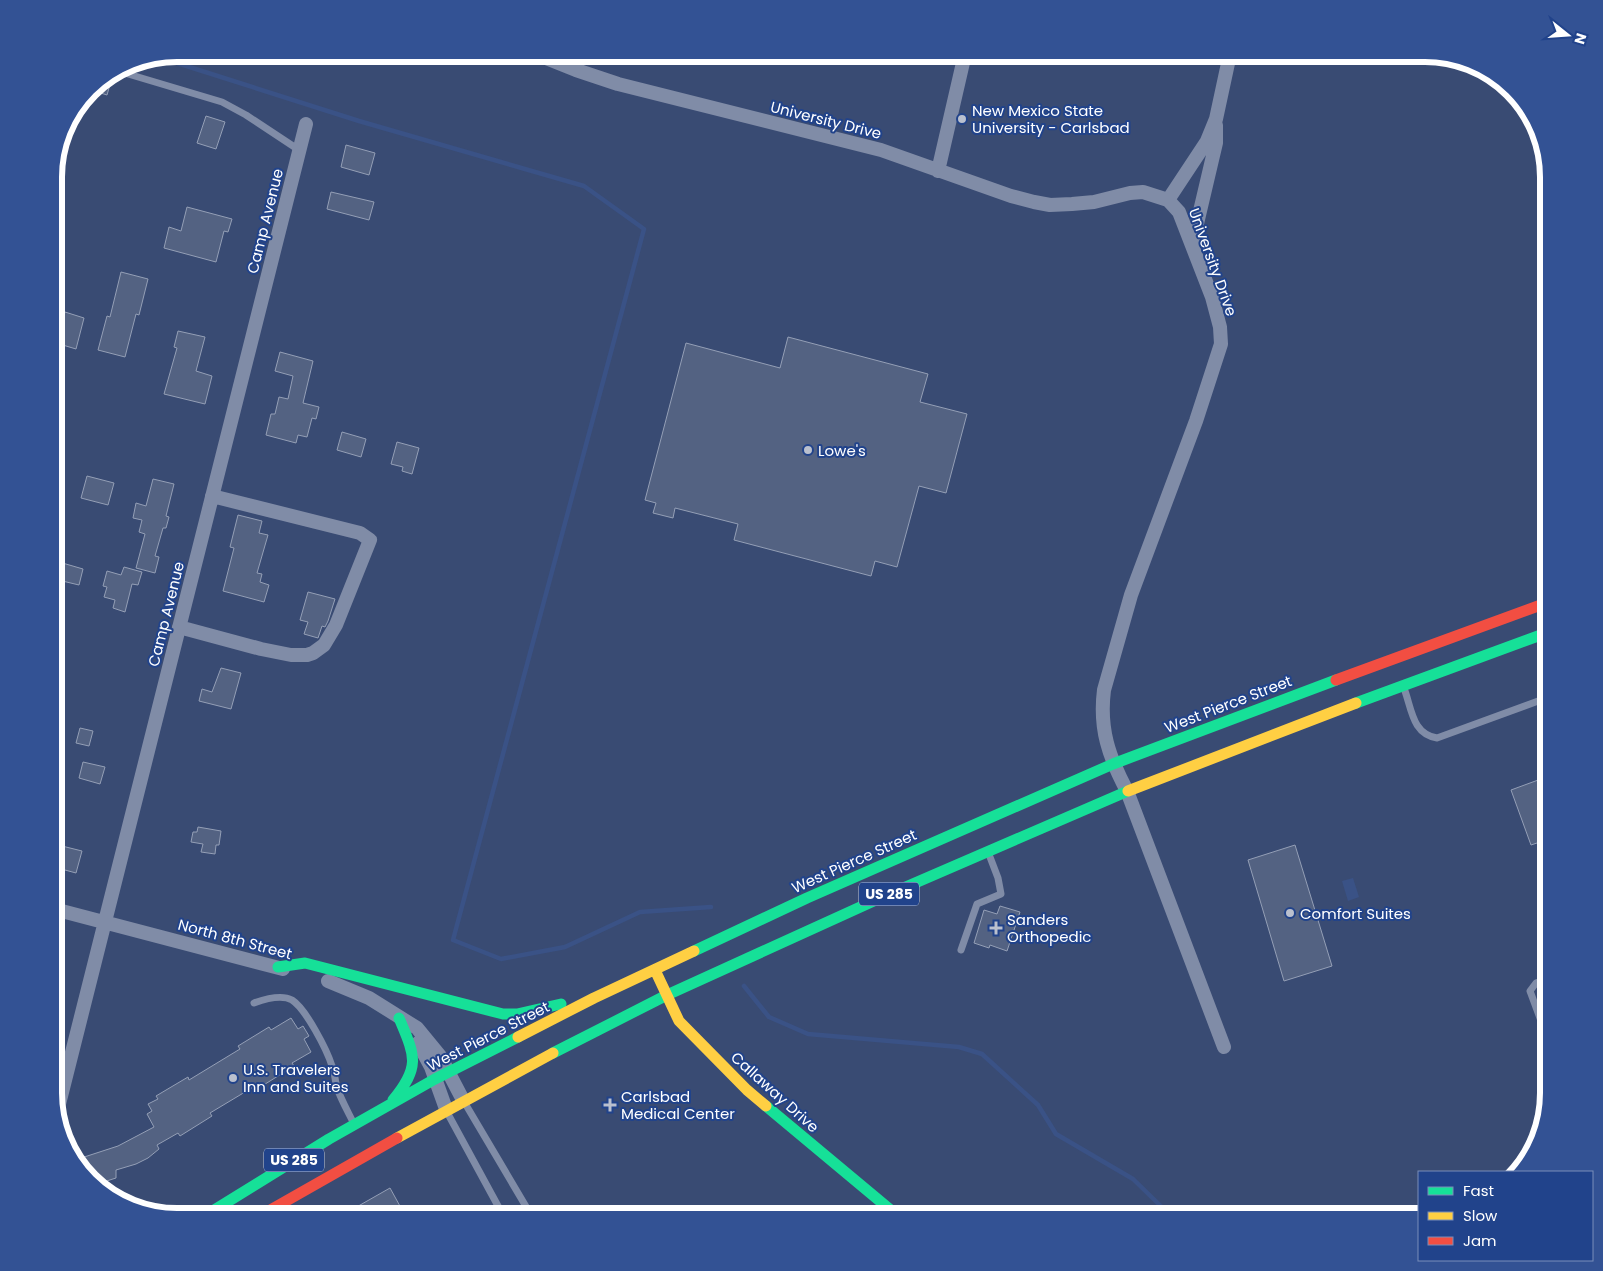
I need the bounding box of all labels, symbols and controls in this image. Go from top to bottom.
north arrow [1543,10,1593,60]
text: N [1569,31,1592,47]
street label: University Drive [768,96,884,144]
place label: New Mexico State University - Carlsbad [972,100,1130,138]
marker: New Mexico State University - Carlsbad [956,113,968,125]
street label: Camp Avenue [242,166,288,276]
street label: University Drive [1184,205,1242,319]
place label: Lowe's [818,440,866,461]
marker: Lowe's [802,444,814,456]
street label: Camp Avenue [143,559,189,669]
street label: West Pierce Street [1161,670,1295,738]
street label: West Pierce Street [788,824,920,898]
road number: US 285 [859,882,919,906]
place label: Comfort Suites [1300,903,1411,924]
marker: Comfort Suites [1284,907,1296,919]
place label: Sanders Orthopedic [1007,909,1091,947]
street label: North 8th Street [176,914,294,964]
marker: Sanders Orthopedic [989,921,1003,935]
street label: West Pierce Street [423,996,553,1076]
street label: Callaway Drive [726,1047,824,1137]
place label: U.S. Travelers Inn and Suites [243,1059,349,1097]
marker: U.S. Travelers Inn and Suites [227,1072,239,1084]
place label: Carlsbad Medical Center [621,1086,735,1124]
marker: Carlsbad Medical Center [603,1098,617,1112]
road number: US 285 [264,1148,324,1172]
legend [1418,1171,1593,1261]
text: Fast [1463,1180,1494,1201]
text: Slow [1463,1205,1498,1226]
text: Jam [1463,1230,1497,1251]

